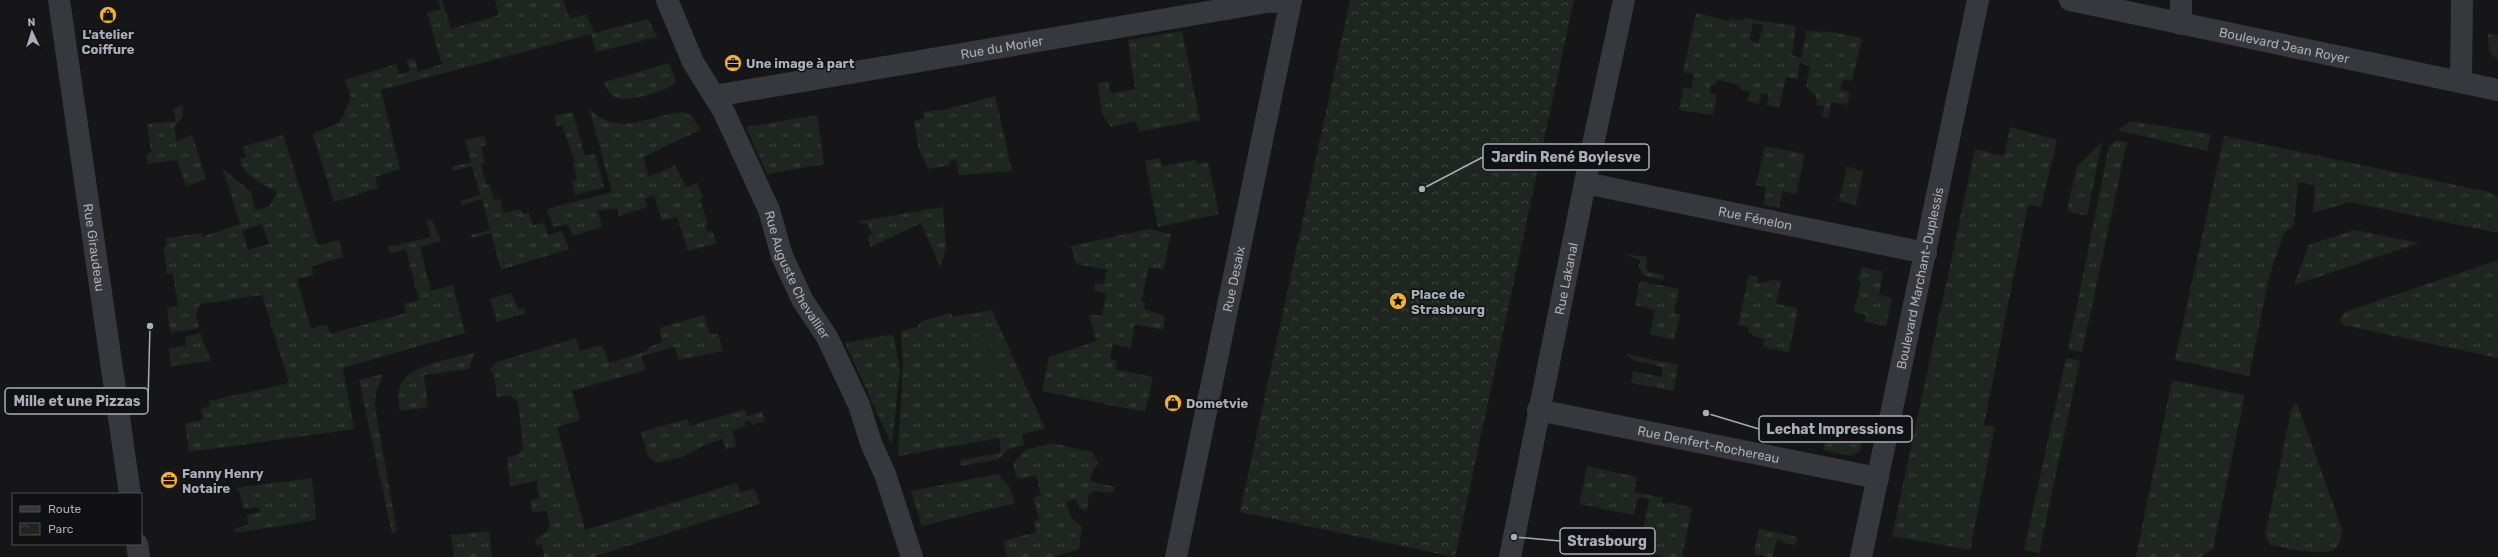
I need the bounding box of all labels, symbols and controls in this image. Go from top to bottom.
shop icon: L'atelier Coiffure [98,5,118,25]
north arrow [12,12,52,52]
text: N [27,16,36,29]
street label: Boulevard Jean Royer [2218,25,2351,67]
place label: L'atelier Coiffure [81,27,135,57]
street label: Rue du Morier [959,33,1045,62]
office icon: Une image à part [723,53,743,73]
place label: Une image à part [746,56,855,71]
callout: Jardin René Boylesve [1483,144,1649,170]
text: Jardin René Boylesve [1491,149,1641,166]
street label: Boulevard Marchant-Duplessis [1894,185,1947,371]
street label: Rue Giraudeau [80,203,108,293]
street label: Rue Fénelon [1717,204,1794,233]
street label: Rue Auguste Chevallier [762,209,833,342]
street label: Rue Lakanal [1552,241,1581,316]
street label: Rue Desaix [1220,245,1248,313]
place label: Place de Strasbourg [1411,287,1485,317]
place icon: Place de Strasbourg [1388,291,1408,311]
callout: Mille et une Pizzas [5,388,148,414]
text: Mille et une Pizzas [14,393,141,410]
shop icon: Dometvie [1163,393,1183,413]
place label: Dometvie [1186,396,1248,411]
callout: Lechat Impressions [1759,416,1912,442]
text: Lechat Impressions [1766,421,1904,438]
street label: Rue Denfert-Rochereau [1636,423,1781,466]
place label: Fanny Henry Notaire [182,466,264,496]
office icon: Fanny Henry Notaire [159,470,179,490]
legend [12,493,142,545]
text: Route [48,502,82,516]
text: Parc [48,522,74,536]
callout: Strasbourg [1560,528,1655,554]
text: Strasbourg [1567,533,1647,550]

